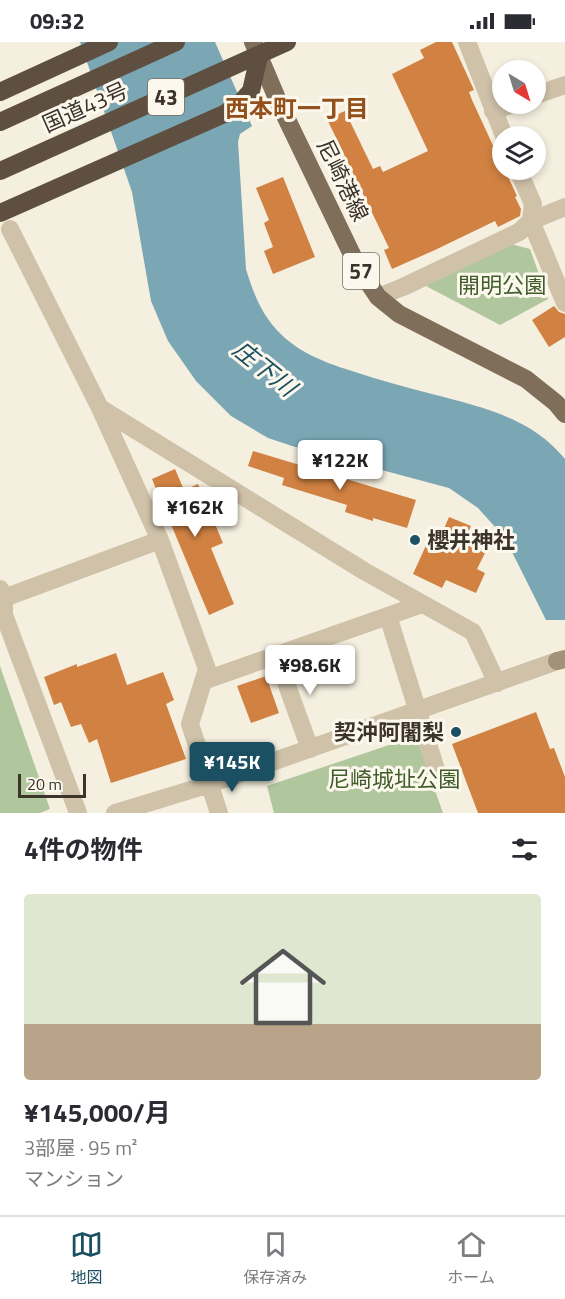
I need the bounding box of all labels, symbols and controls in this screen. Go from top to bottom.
text: 09:32 [30,4,85,38]
north arrow [492,60,546,114]
map controls [492,60,546,180]
street label: 国道43号 [37,73,133,141]
road number: 43 [148,79,184,115]
district label: 西本町一丁目 [225,90,369,126]
button: layers [492,126,546,180]
street label: 尼崎港線 [308,133,378,227]
road number: 57 [343,253,379,289]
park label: 開明公園 [458,268,546,302]
water label: 庄下川 [226,331,307,407]
pin: ¥122K [298,440,382,491]
text: ¥122K [312,444,368,475]
pin: ¥162K [153,487,237,538]
text: ¥162K [167,491,223,522]
place label: 櫻井神社 [427,523,515,557]
marker: 櫻井神社 [408,533,422,547]
pin: ¥98.6K [261,645,359,696]
text: ¥98.6K [279,649,341,680]
place label: 契沖阿闍梨 [334,715,444,749]
marker: 契沖阿闍梨 [449,725,463,739]
pin: ¥145K [190,742,274,793]
text: ¥145K [204,746,260,777]
park label: 尼崎城址公園 [328,762,460,796]
scale bar [18,771,86,798]
text: 20 m [27,772,62,796]
text: 4件の物件 [24,830,143,869]
icon: filters [508,833,541,866]
icon: home [229,933,337,1041]
text: ¥145,000/月 [24,1093,171,1132]
text: 3部屋 · 95 m² [24,1132,137,1163]
text: マンション [24,1163,124,1194]
tab: 地図 [70,1228,103,1289]
tab: 保存済み [243,1228,307,1289]
tab: ホーム [447,1228,495,1289]

